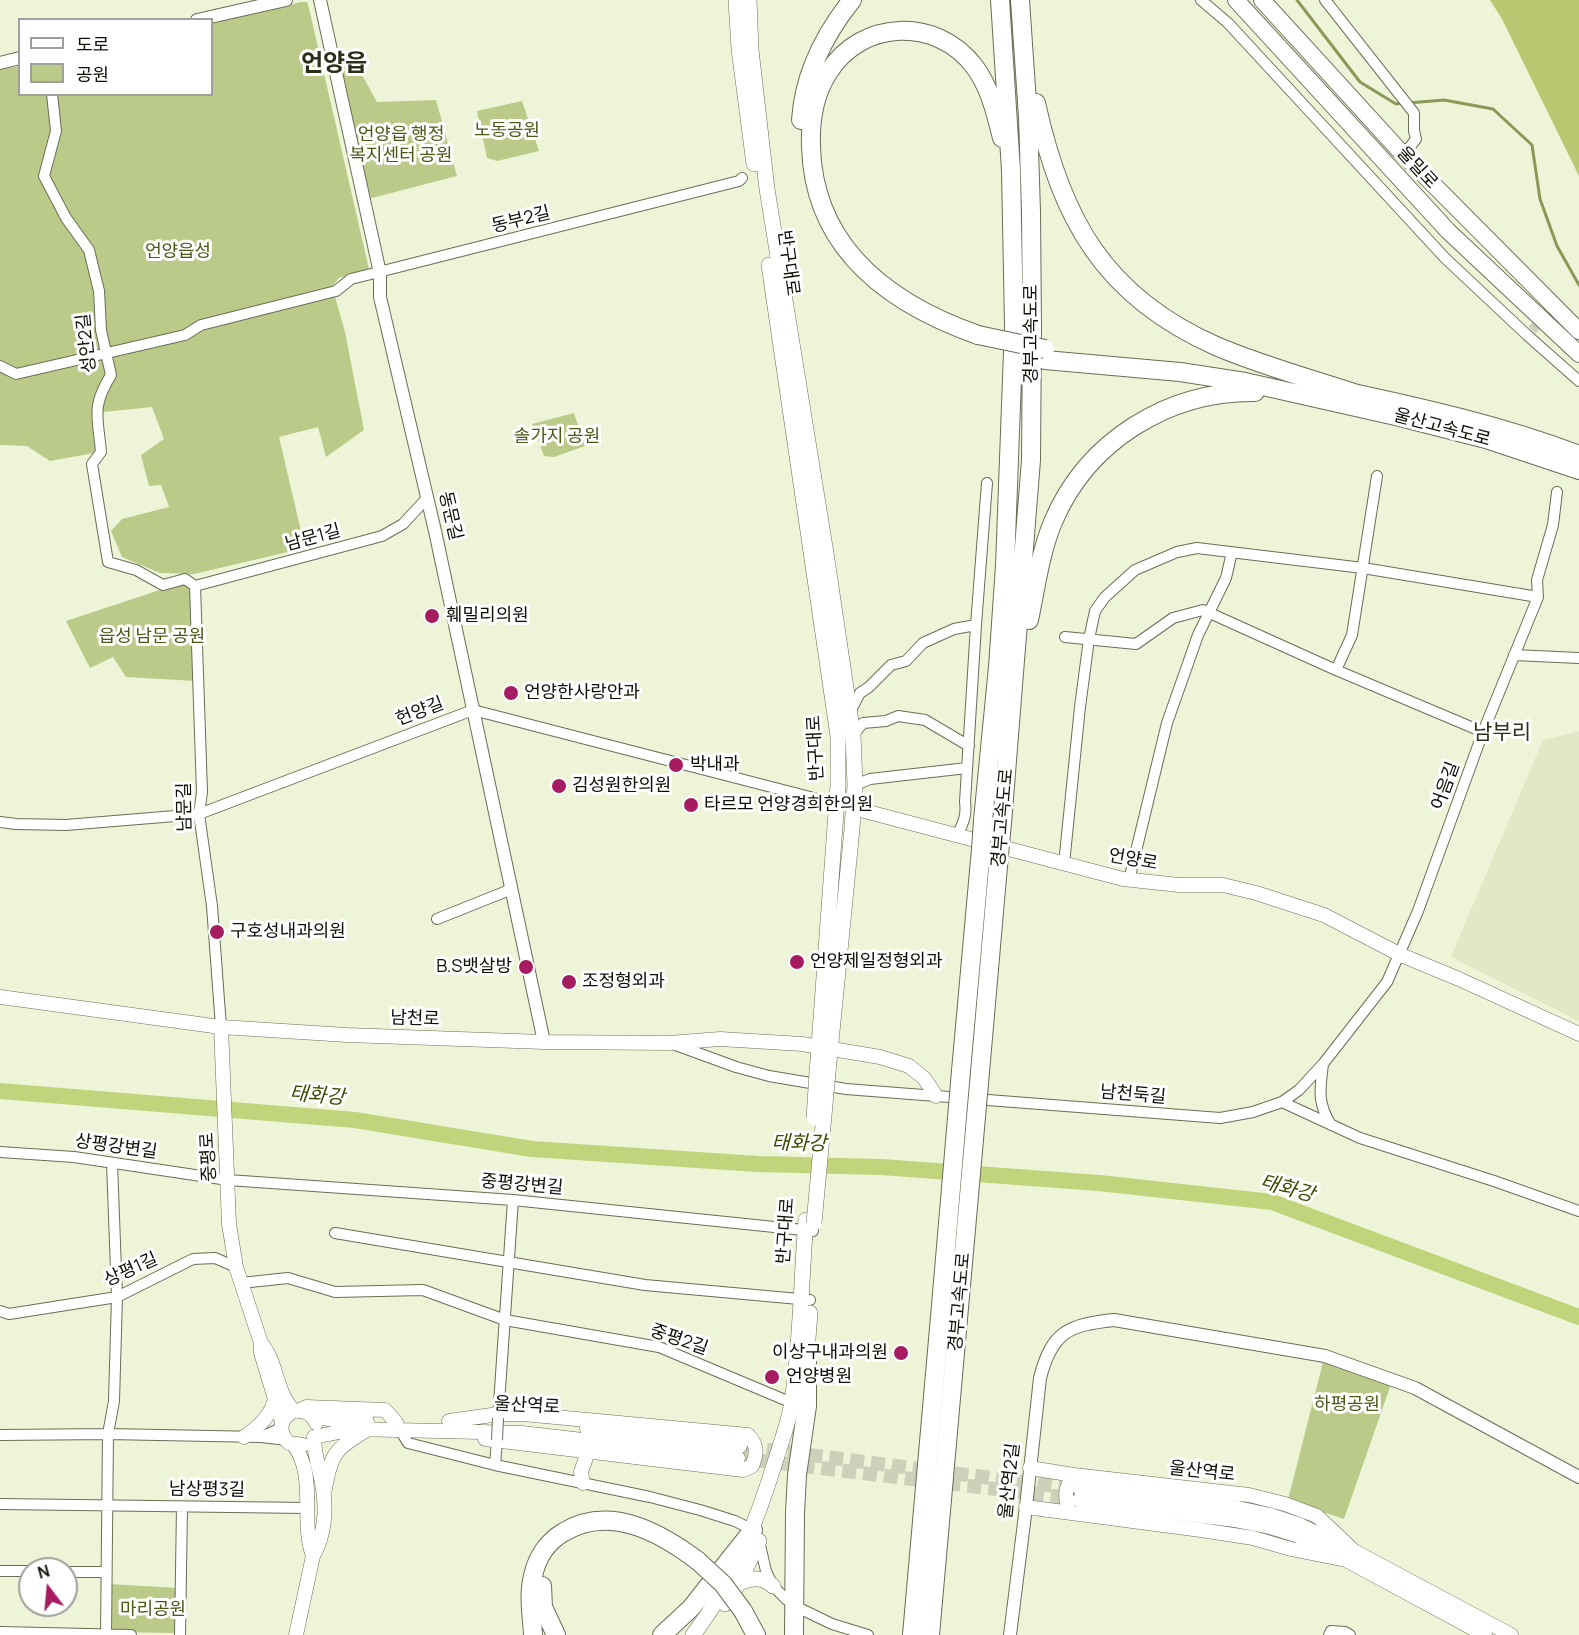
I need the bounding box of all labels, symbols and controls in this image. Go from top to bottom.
legend [18,18,213,96]
text: 도로 [76,32,109,56]
district label: 언양읍 [301,50,367,78]
text: 공원 [76,62,109,86]
park label: 노동공원 [474,120,540,142]
park label: 언양읍 행정 복지센터 공원 [350,124,452,166]
street label: 울밀로 [1392,142,1442,194]
street label: 동부2길 [489,202,553,238]
street label: 반구대로 [773,229,803,297]
park label: 언양읍성 [145,241,211,263]
street label: 경부고속도로 [1021,284,1043,384]
street label: 성안2길 [73,312,101,374]
street label: 울산고속도로 [1391,405,1493,451]
park label: 솔가지 공원 [514,426,600,448]
street label: 동문길 [434,489,466,543]
street label: 남문1길 [283,520,343,556]
place label: 훼밀리의원 [446,605,529,627]
marker: 훼밀리의원 [423,607,441,625]
park label: 읍성 남문 공원 [99,626,205,648]
place label: 언양한사랑안과 [524,682,640,704]
marker: 언양한사랑안과 [502,684,520,702]
street label: 헌양길 [393,693,447,731]
street label: 반구대로 [803,714,829,782]
district label: 남부리 [1473,720,1531,746]
place label: 박내과 [690,754,740,776]
marker: 박내과 [667,756,685,774]
street label: 어음길 [1427,759,1465,813]
street label: 경부고속도로 [988,768,1018,868]
place label: 김성원한의원 [572,775,671,797]
marker: 김성원한의원 [550,777,568,795]
street label: 남문길 [174,782,196,832]
place label: 타르모 언양경희한의원 [704,794,873,816]
marker: 타르모 언양경희한의원 [682,796,700,814]
street label: 언양로 [1107,845,1159,875]
place label: 구호성내과의원 [230,921,346,943]
marker: 구호성내과의원 [208,923,226,941]
place label: 언양제일정형외과 [810,951,942,973]
marker: 언양제일정형외과 [788,953,806,971]
place label: B.S뱃살방 [436,956,512,978]
marker: B.S뱃살방 [517,958,535,976]
place label: 조정형외과 [582,971,665,993]
marker: 조정형외과 [560,973,578,991]
street label: 남천로 [390,1007,440,1031]
street label: 남천둑길 [1099,1081,1167,1109]
water label: 태화강 [288,1082,346,1110]
street label: 상평강변길 [73,1131,159,1163]
street label: 중평로 [197,1132,221,1182]
water label: 태화강 [771,1132,827,1156]
water label: 태화강 [1257,1170,1317,1208]
street label: 중평강변길 [480,1171,564,1199]
street label: 반구대로 [773,1197,799,1265]
street label: 상평1길 [101,1249,161,1291]
street label: 경부고속도로 [945,1252,975,1352]
street label: 중평2길 [647,1320,711,1360]
place label: 이상구내과의원 [772,1342,888,1364]
marker: 이상구내과의원 [892,1344,910,1362]
place label: 언양병원 [786,1366,852,1388]
marker: 언양병원 [763,1368,781,1386]
street label: 울산역로 [493,1393,561,1419]
park label: 하평공원 [1314,1394,1380,1416]
street label: 울산역2길 [995,1442,1025,1520]
street label: 울산역로 [1168,1458,1236,1486]
street label: 남상평3길 [169,1479,245,1501]
north arrow [18,1557,78,1617]
text: N [35,1559,52,1584]
park label: 마리공원 [120,1599,186,1621]

